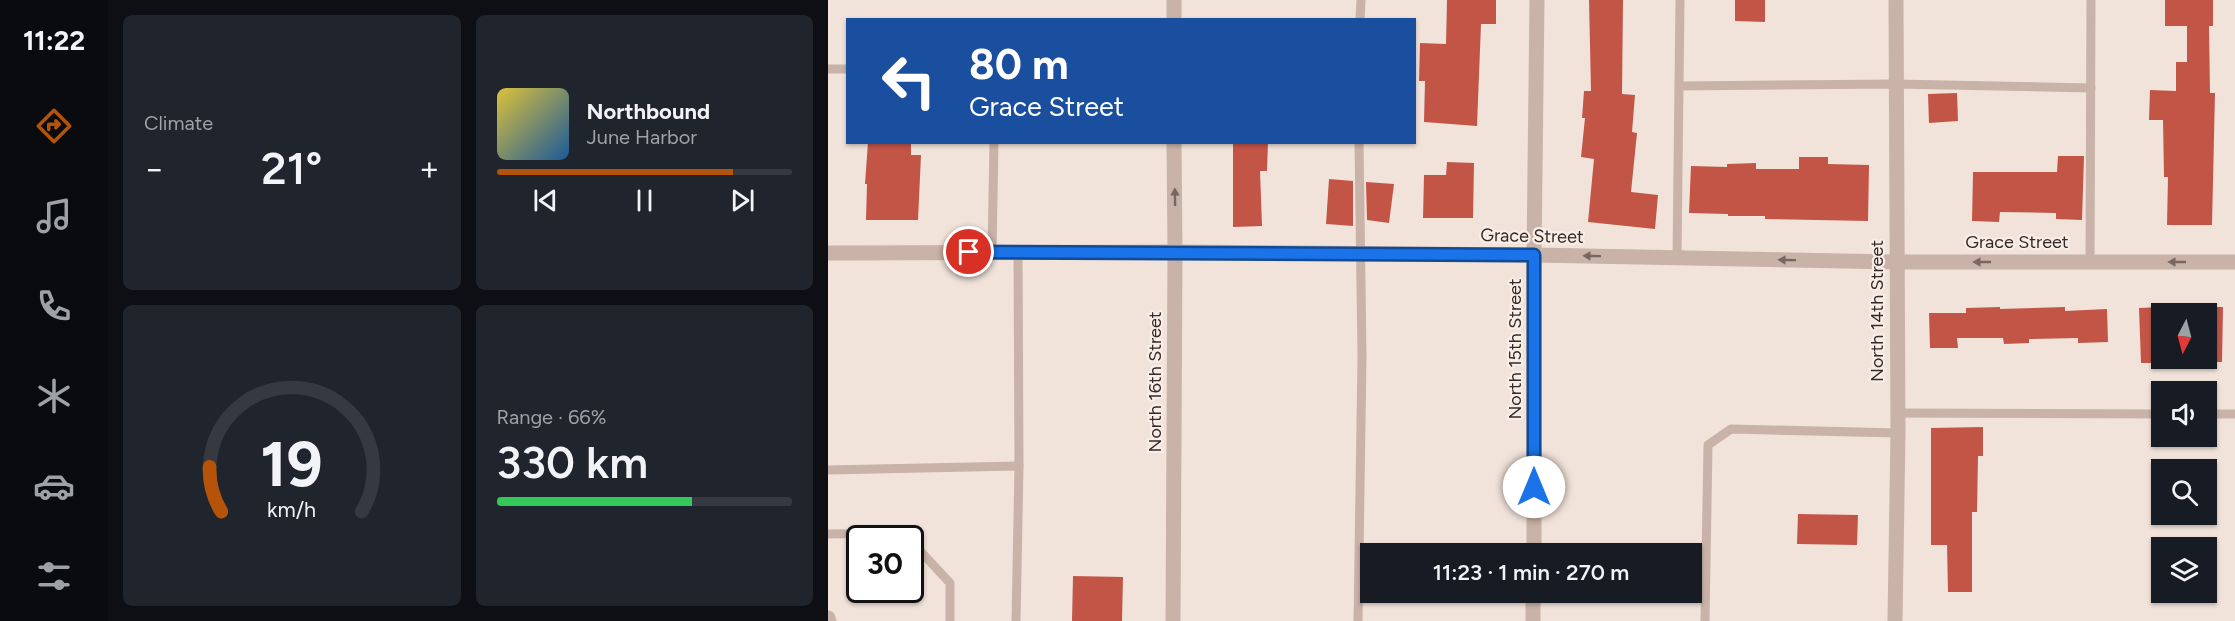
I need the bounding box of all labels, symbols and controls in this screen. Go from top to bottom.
text: 11:22 [23,24,85,57]
text: 80 m [969,39,1069,90]
icon: left [870,42,948,120]
text: Grace Street [969,90,1124,123]
text: Northbound [587,98,710,125]
icon: directions [33,105,75,147]
text: Climate [144,111,213,135]
text: June Harbor [587,125,697,149]
text: 21° [261,141,322,195]
text: − [144,149,165,188]
text: + [419,149,439,188]
icon: previous [529,184,562,217]
icon: pause [628,184,661,217]
icon: next [726,184,759,217]
one-way arrow [1170,188,1180,207]
icon: music [33,195,75,237]
street label: Grace Street [1480,224,1584,248]
pin [943,226,994,277]
street label: Grace Street [1965,231,2069,253]
icon: arrive [952,235,985,268]
street label: North 14th Street [1866,240,1888,382]
one-way arrow [1582,252,1601,261]
one-way arrow [1777,255,1796,265]
one-way arrow [1972,257,1991,267]
one-way arrow [2167,257,2186,267]
street label: North 15th Street [1504,278,1526,420]
icon: phone [33,285,75,327]
north arrow [2151,303,2217,369]
map controls [2151,303,2217,603]
street label: North 16th Street [1144,311,1166,453]
icon: climate [33,375,75,417]
button: sound [2151,381,2217,447]
text: Range · 66% [497,405,606,429]
text: 19 [260,427,323,502]
text: 330 km [497,435,648,489]
position arrow [1502,455,1566,519]
button: search [2151,459,2217,525]
icon: car [33,465,75,507]
text: km/h [267,498,316,523]
speed limit sign: 30 [846,525,924,603]
button: layers [2151,537,2217,603]
icon: filters [33,555,75,597]
text: 11:23 · 1 min · 270 m [1433,559,1629,586]

